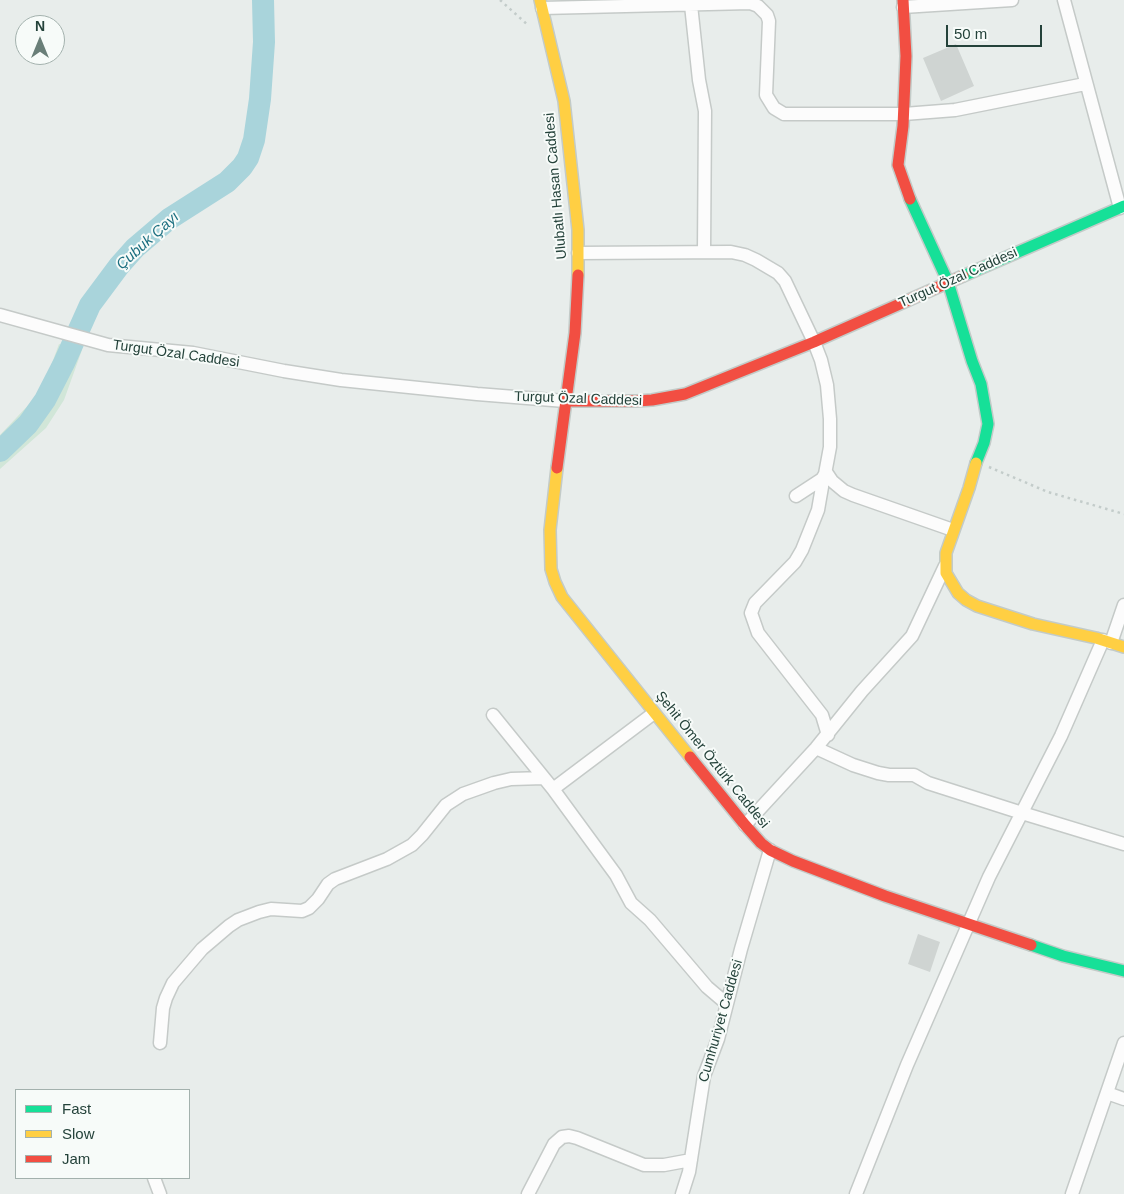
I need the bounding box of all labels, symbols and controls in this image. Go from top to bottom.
north arrow [15,15,65,65]
scale bar [949,15,1045,47]
text: N [35,18,45,34]
text: 50 m [954,25,987,42]
street label: Ulubatlı Hasan Caddesi [541,112,571,260]
water label: Çubuk Çayı [113,208,183,274]
street label: Turgut Özal Caddesi [896,244,1020,312]
street label: Turgut Özal Caddesi [112,337,240,371]
street label: Turgut Özal Caddesi [514,388,642,410]
street label: Şehit Ömer Öztürk Caddesi [652,688,772,832]
street label: Cumhuriyet Caddesi [695,958,747,1084]
legend [15,1089,190,1179]
text: Fast [62,1100,91,1117]
text: Slow [62,1125,95,1142]
text: Jam [62,1150,90,1167]

